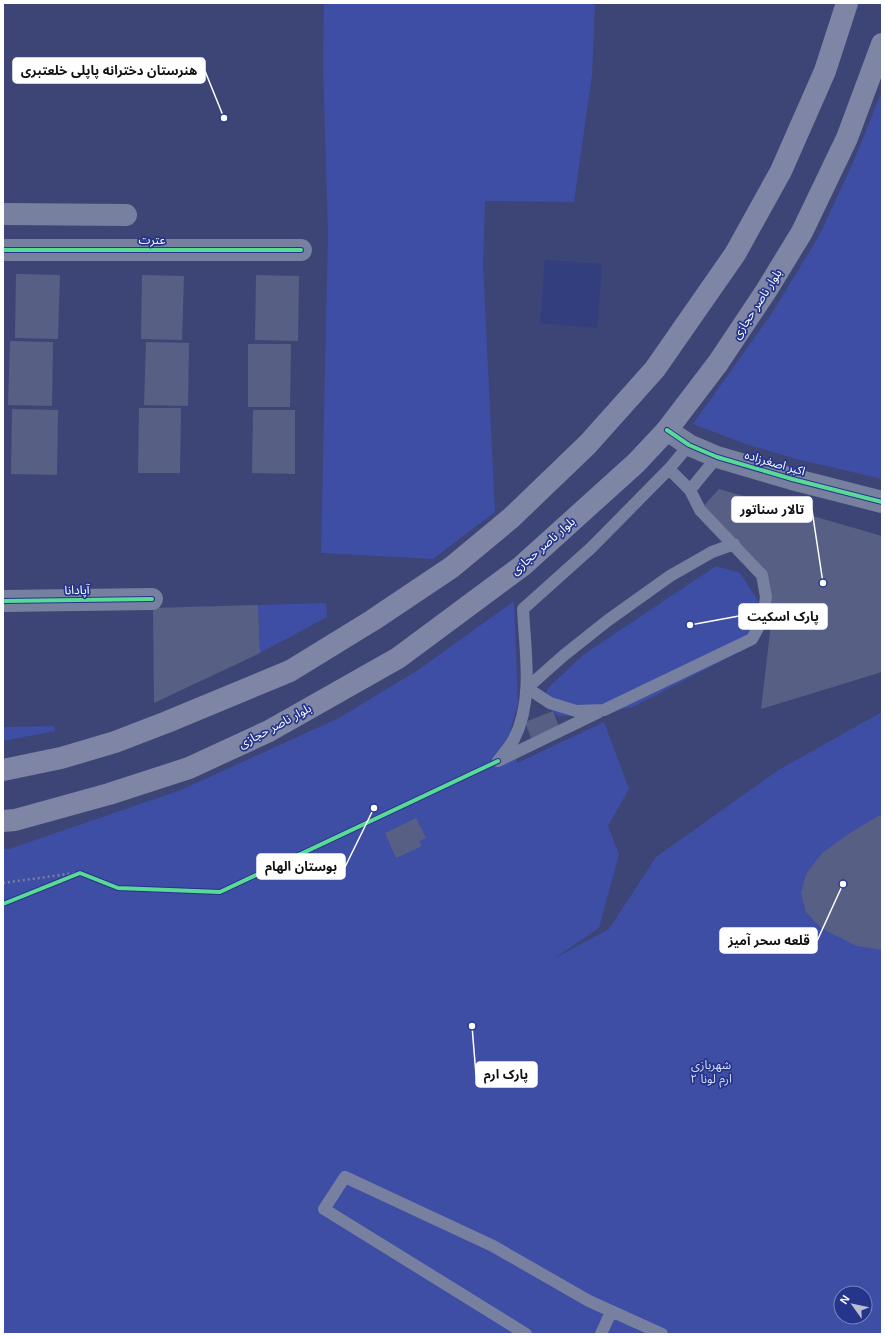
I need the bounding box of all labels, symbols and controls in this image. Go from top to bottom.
callout: هنرستان دخترانه پاپلی خلعتبری [13,58,205,83]
text: هنرستان دخترانه پاپلی خلعتبری [21,63,197,79]
street label: عترت [138,233,166,247]
street label: بلوار ناصر حجازی [729,266,785,342]
street label: اکبر اصغرزاده [743,448,807,478]
callout: تالار سناتور [732,497,812,522]
text: تالار سناتور [739,502,804,517]
street label: بلوار ناصر حجازی [508,514,578,578]
street label: آپادانا [64,583,90,598]
callout: پارک اسکیت [739,604,827,629]
text: پارک اسکیت [747,609,819,625]
street label: بلوار ناصر حجازی [236,701,314,751]
callout: بوستان الهام [257,854,345,879]
text: بوستان الهام [265,859,337,876]
callout: قلعه سحر آمیز [720,928,817,953]
text: قلعه سحر آمیز [727,933,810,948]
park label: شهربازی ارم لونا ۲ [690,1058,732,1088]
callout: پارک ارم [476,1062,537,1087]
text: پارک ارم [484,1067,528,1084]
north arrow [833,1285,873,1325]
text: N [837,1293,852,1306]

